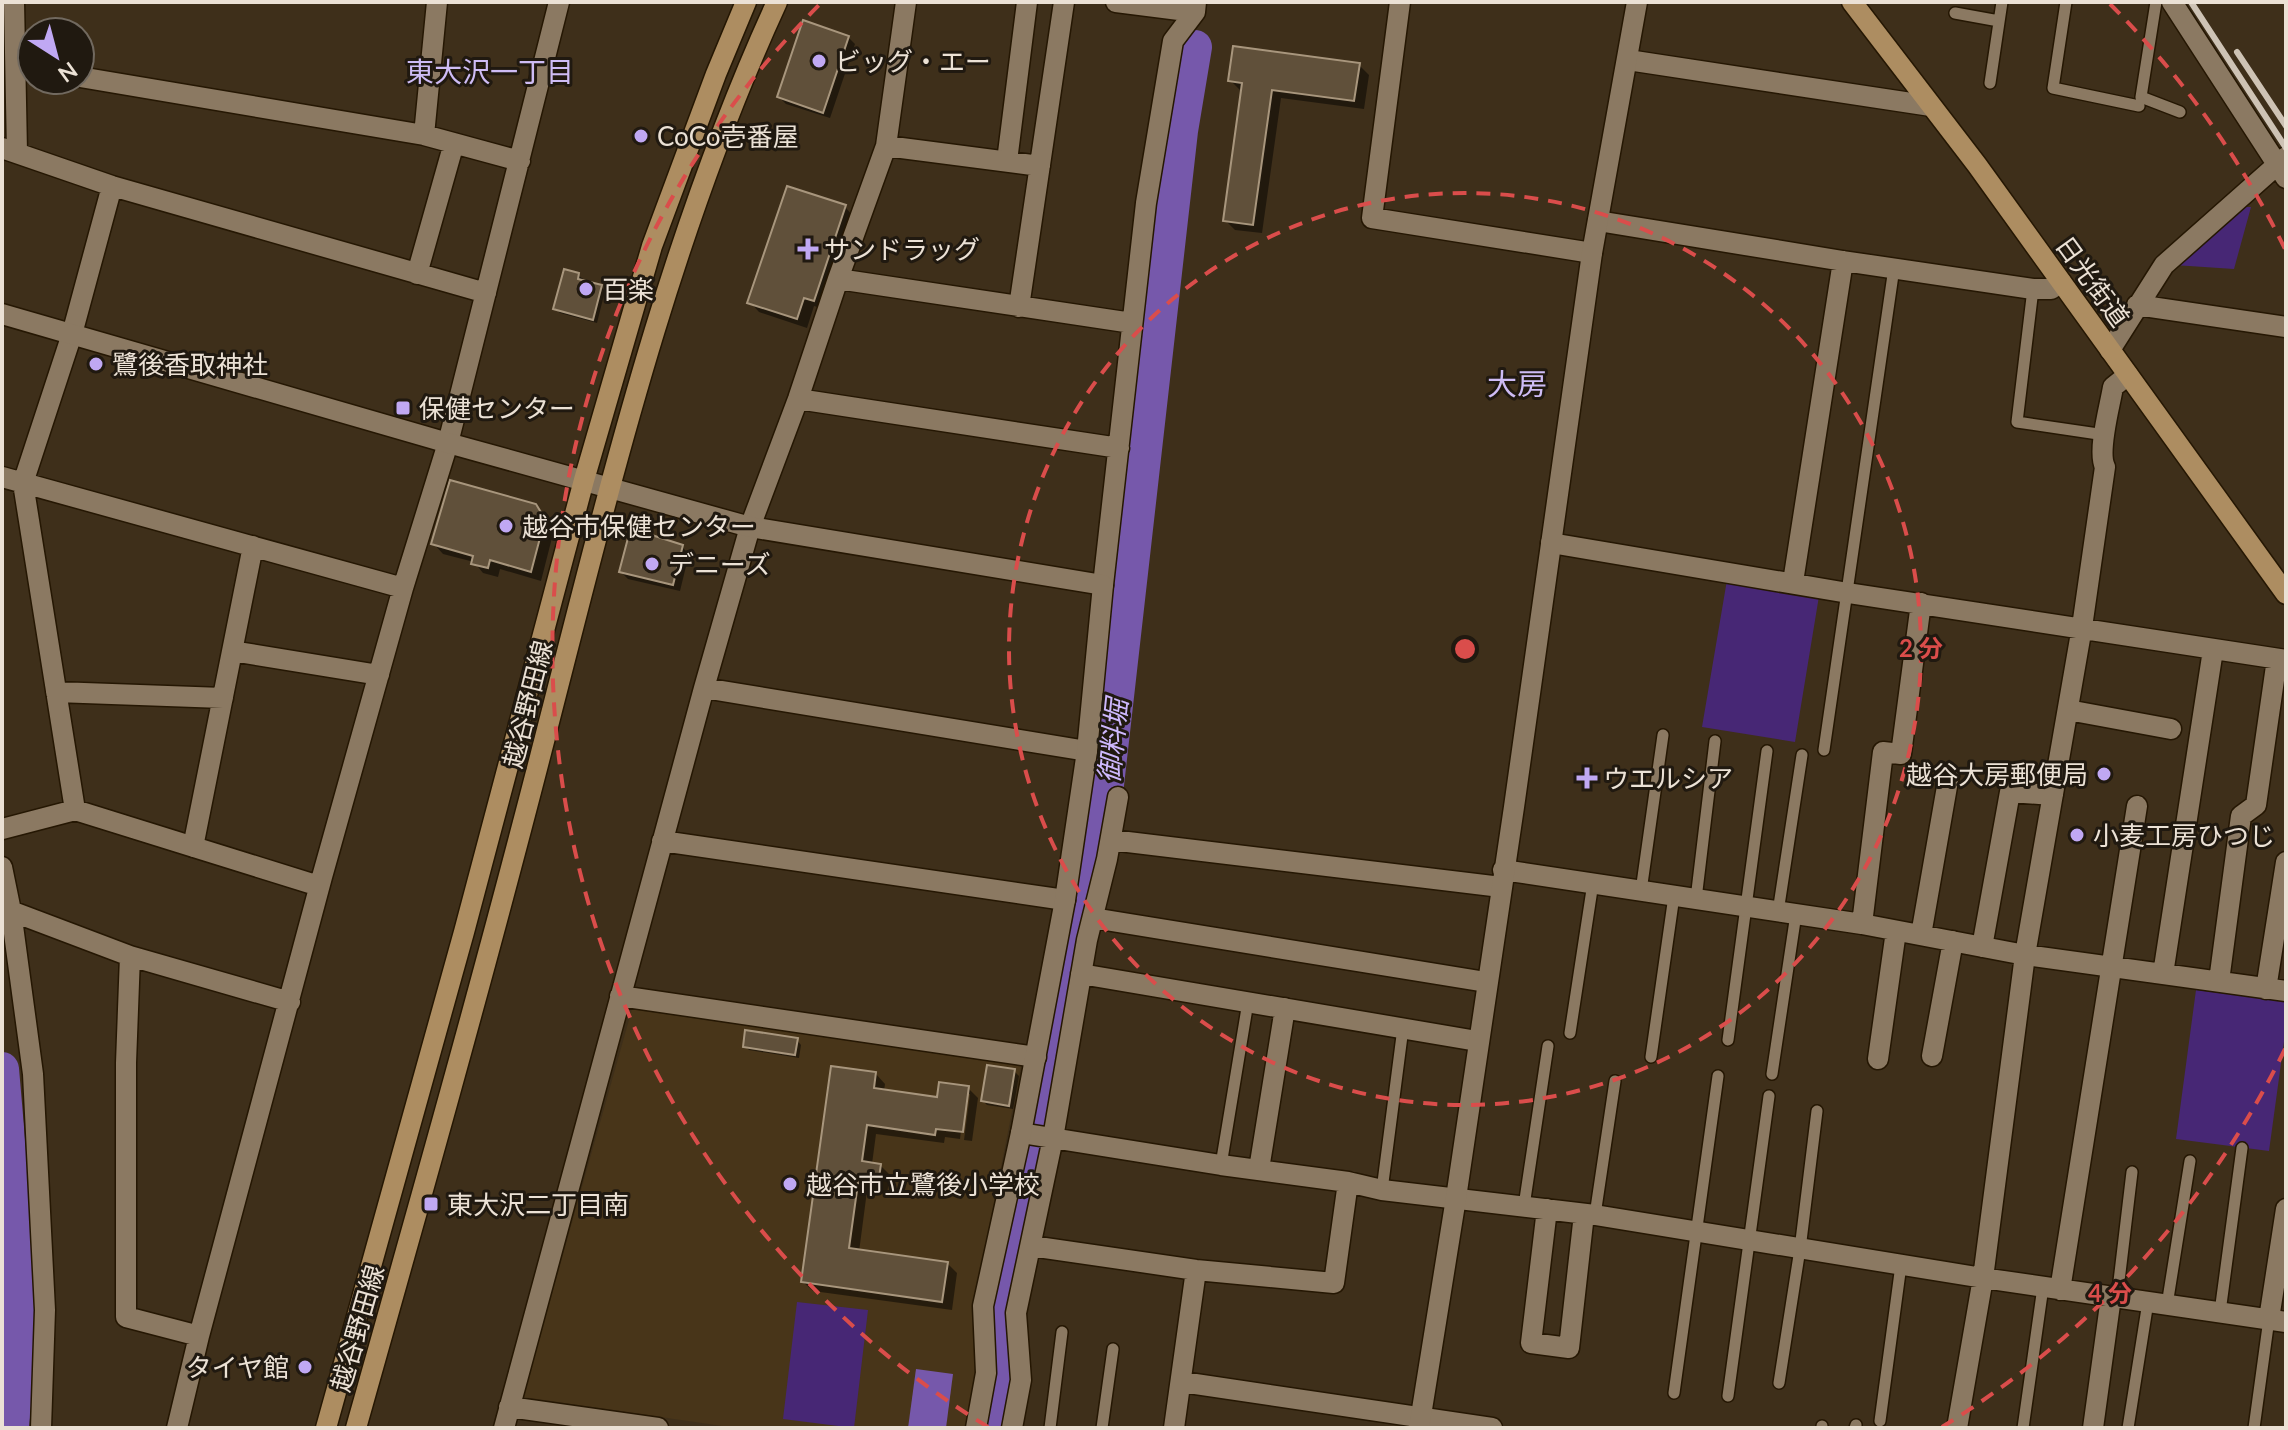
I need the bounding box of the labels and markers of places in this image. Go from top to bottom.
place label: ビッグ・エー [835,45,991,77]
marker: ビッグ・エー [810,52,828,70]
place label: CoCo壱番屋 [657,120,799,152]
marker: CoCo壱番屋 [632,127,650,145]
place label: サンドラッグ [824,233,980,265]
marker: サンドラッグ [799,240,817,258]
place label: 百楽 [602,273,654,305]
marker: 百楽 [577,280,595,298]
place label: 鷺後香取神社 [112,348,268,380]
marker: 鷺後香取神社 [87,355,105,373]
place label: 保健センター [419,392,575,424]
marker: 保健センター [394,399,412,417]
place label: 越谷市保健センター [522,510,756,542]
marker: 越谷市保健センター [497,517,515,535]
place label: デニーズ [668,548,771,580]
marker: デニーズ [643,555,661,573]
centre of rings [1451,635,1479,663]
place label: 越谷大房郵便局 [1906,758,2088,790]
place label: ウエルシア [1603,762,1733,794]
marker: 越谷大房郵便局 [2095,765,2113,783]
marker: ウエルシア [1578,769,1596,787]
place label: 小麦工房ひつじ [2093,819,2275,851]
marker: 小麦工房ひつじ [2068,826,2086,844]
place label: 越谷市立鷺後小学校 [806,1168,1040,1200]
marker: 越谷市立鷺後小学校 [781,1175,799,1193]
place label: 東大沢二丁目南 [447,1188,629,1220]
marker: 東大沢二丁目南 [422,1195,440,1213]
place label: タイヤ館 [186,1351,289,1383]
marker: タイヤ館 [296,1358,314,1376]

